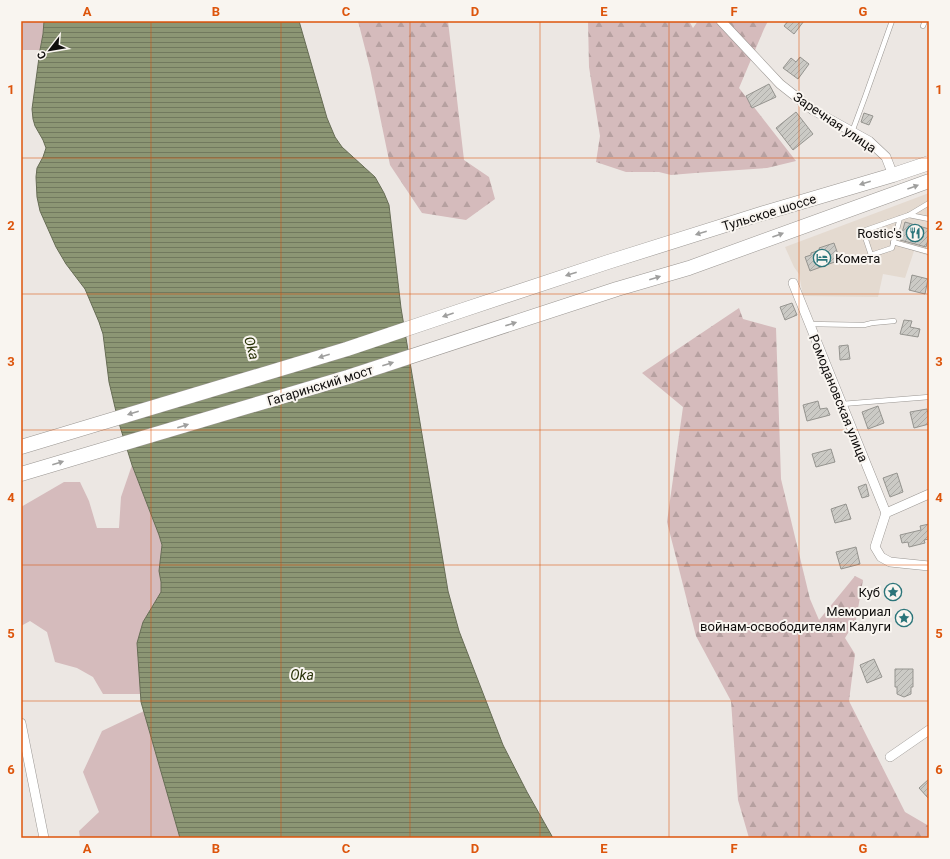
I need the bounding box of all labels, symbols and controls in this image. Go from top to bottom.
text: A [83,4,92,19]
text: B [212,4,220,19]
text: C [342,4,351,19]
text: D [471,4,479,19]
text: E [600,4,608,19]
text: F [730,4,738,19]
text: G [859,4,868,19]
north arrow [30,30,70,70]
text: С [34,48,49,61]
text: 1 [7,82,15,97]
text: 1 [935,82,943,97]
street label: Заречная улица [790,89,879,156]
one-way arrow [859,180,871,186]
one-way arrow [908,184,920,190]
street label: Тульское шоссе [720,191,818,234]
text: 2 [7,218,15,233]
text: 2 [935,218,943,233]
restaurant icon: Rostic's [905,223,925,243]
place label: Rostic's [857,226,902,241]
one-way arrow [694,230,706,236]
one-way arrow [772,232,784,238]
hotel icon: Комета [812,248,832,268]
place label: Комета [835,251,880,266]
one-way arrow [565,271,577,277]
one-way arrow [649,275,661,281]
one-way arrow [441,312,453,318]
one-way arrow [506,321,518,327]
street label: Ромодановская улица [806,332,871,464]
water label: Oka [241,335,263,361]
one-way arrow [318,353,330,359]
text: 3 [7,354,15,369]
text: 3 [935,354,943,369]
one-way arrow [382,361,394,367]
street label: Гагаринский мост [265,362,375,409]
one-way arrow [127,410,139,416]
one-way arrow [177,423,189,429]
one-way arrow [53,460,65,466]
text: 4 [7,490,15,505]
text: 4 [935,490,943,505]
place icon: Куб [883,582,903,602]
place label: Куб [859,585,880,600]
place label: Мемориал войнам-освободителям Калуги [700,604,891,634]
place icon: Мемориал войнам-освободителям Калуги [894,608,914,628]
text: 5 [7,626,15,641]
text: 5 [935,626,943,641]
water label: Oka [290,667,314,683]
text: 6 [7,762,15,777]
text: 6 [935,762,943,777]
text: A [83,841,92,856]
text: B [212,841,220,856]
text: C [342,841,351,856]
text: D [471,841,479,856]
text: E [600,841,608,856]
text: F [730,841,738,856]
text: G [859,841,868,856]

